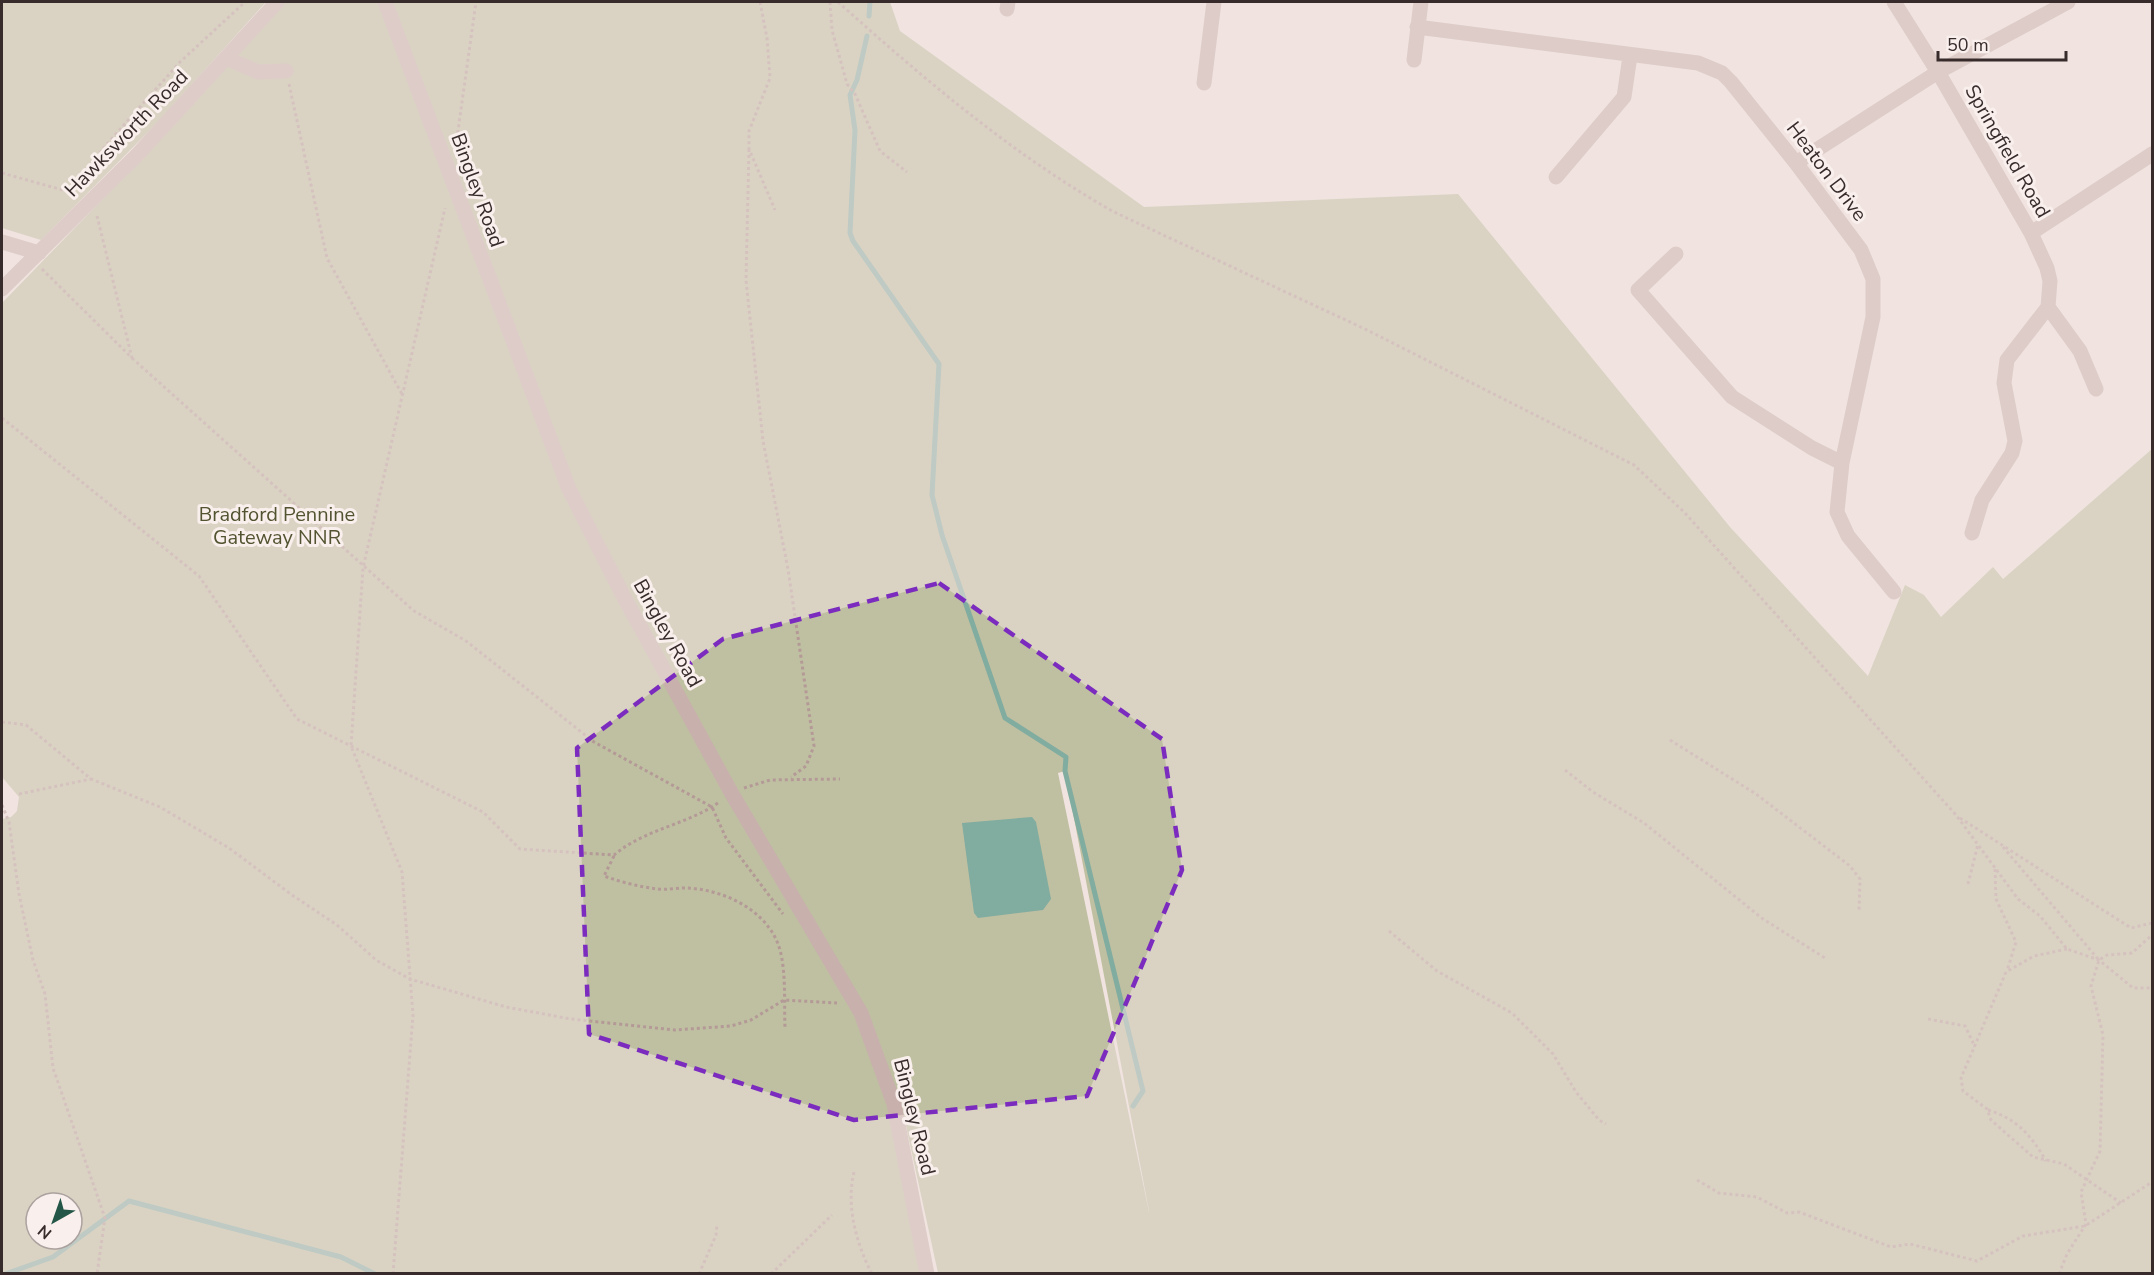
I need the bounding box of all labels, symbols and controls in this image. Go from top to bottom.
scale bar [1938,24,2066,62]
text: 50 m [1947,33,1989,57]
street label: Hawksworth Road [59,64,194,203]
street label: Springfield Road [1958,80,2057,223]
street label: Heaton Drive [1780,116,1873,227]
street label: Bingley Road [444,129,511,251]
park label: Bradford Pennine Gateway NNR [199,501,355,551]
street label: Bingley Road [627,574,708,692]
street label: Bingley Road [887,1056,942,1178]
north arrow [24,1191,84,1251]
text: N [33,1219,57,1244]

